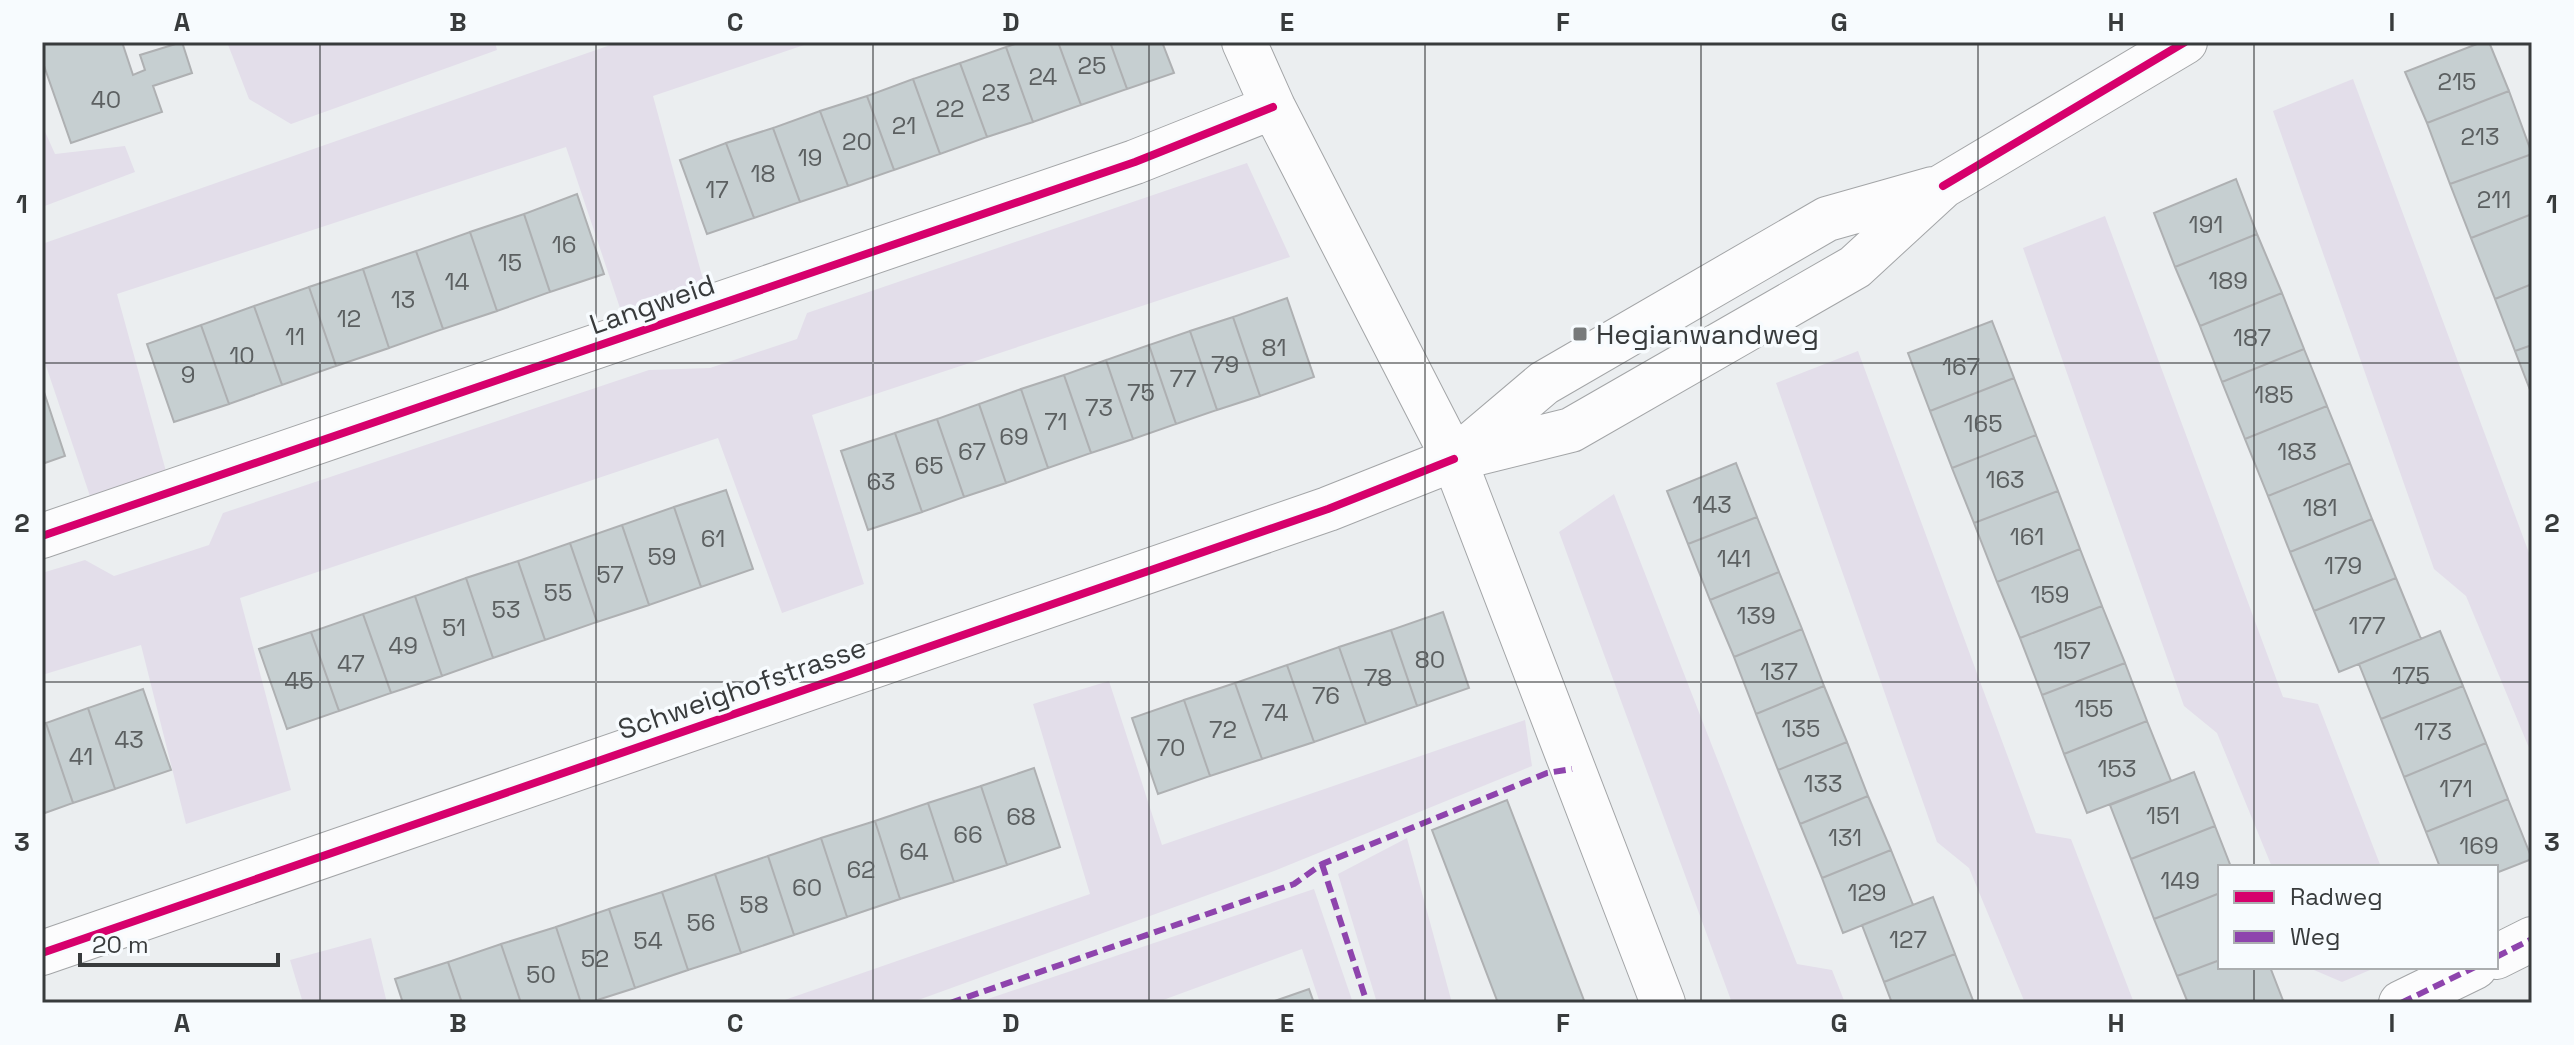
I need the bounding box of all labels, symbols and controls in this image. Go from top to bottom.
text: A [174,5,191,39]
text: B [449,5,467,39]
text: C [727,5,743,39]
text: D [1002,5,1020,39]
text: E [1280,5,1294,39]
text: F [1556,5,1570,39]
text: G [1830,5,1848,39]
text: H [2107,5,2125,39]
text: I [2389,5,2395,39]
house number: 25 [1078,50,1106,81]
house number: 24 [1029,61,1057,92]
house number: 215 [2438,66,2476,97]
house number: 23 [982,77,1010,108]
house number: 40 [91,84,121,115]
house number: 22 [936,93,964,124]
house number: 21 [892,110,916,141]
house number: 213 [2461,121,2500,152]
house number: 20 [842,126,872,157]
house number: 19 [798,142,822,173]
house number: 18 [751,158,775,189]
house number: 17 [705,174,729,205]
house number: 211 [2477,184,2511,215]
text: 1 [16,187,28,221]
text: 1 [2546,187,2558,221]
house number: 191 [2189,209,2223,240]
house number: 16 [552,229,576,260]
house number: 15 [498,247,522,278]
house number: 189 [2208,265,2248,296]
house number: 14 [444,266,470,297]
street label: Langweid [585,266,719,342]
house number: 13 [391,284,415,315]
house number: 12 [337,303,361,334]
place label: Hegianwandweg [1596,316,1819,352]
house number: 11 [285,321,305,352]
house number: 187 [2233,322,2271,353]
marker: Hegianwandweg [1571,325,1589,343]
house number: 81 [1262,332,1286,363]
house number: 10 [229,340,255,371]
house number: 79 [1211,349,1239,380]
house number: 167 [1942,351,1980,382]
house number: 9 [181,359,195,390]
house number: 77 [1169,363,1197,394]
house number: 75 [1127,377,1155,408]
house number: 185 [2254,379,2294,410]
house number: 73 [1085,392,1113,423]
house number: 71 [1044,406,1068,437]
house number: 165 [1963,408,2003,439]
house number: 69 [999,421,1029,452]
house number: 67 [958,436,986,467]
house number: 183 [2277,436,2317,467]
house number: 65 [914,450,944,481]
house number: 163 [1985,464,2025,495]
house number: 63 [866,466,896,497]
house number: 143 [1692,489,1732,520]
house number: 181 [2302,492,2338,523]
text: 2 [14,506,30,540]
text: 2 [2544,506,2560,540]
house number: 161 [2010,521,2044,552]
house number: 61 [701,523,725,554]
house number: 59 [647,541,677,572]
house number: 141 [1717,543,1751,574]
house number: 179 [2324,550,2362,581]
house number: 57 [596,559,624,590]
house number: 55 [544,577,572,608]
house number: 159 [2030,579,2070,610]
house number: 53 [492,594,520,625]
house number: 139 [1736,600,1776,631]
house number: 177 [2348,610,2386,641]
house number: 51 [442,612,466,643]
street label: Schweighofstrasse [613,629,871,747]
house number: 49 [388,630,418,661]
house number: 157 [2053,635,2091,666]
house number: 80 [1415,644,1445,675]
house number: 47 [337,648,365,679]
house number: 137 [1760,656,1798,687]
house number: 175 [2392,660,2430,691]
house number: 78 [1364,662,1392,693]
house number: 45 [284,665,314,696]
house number: 76 [1312,680,1340,711]
house number: 155 [2075,693,2113,724]
house number: 74 [1261,697,1289,728]
house number: 135 [1782,713,1820,744]
house number: 72 [1209,714,1237,745]
house number: 173 [2414,716,2452,747]
house number: 43 [114,724,144,755]
house number: 70 [1157,732,1185,763]
house number: 41 [69,741,93,772]
house number: 153 [2098,753,2136,784]
house number: 133 [1803,768,1843,799]
house number: 171 [2439,773,2473,804]
house number: 151 [2146,800,2180,831]
house number: 68 [1006,801,1036,832]
house number: 66 [953,819,983,850]
house number: 131 [1828,822,1862,853]
text: 3 [14,825,30,859]
text: 3 [2544,825,2560,859]
house number: 169 [2459,830,2499,861]
house number: 64 [899,836,929,867]
house number: 62 [846,854,876,885]
house number: 149 [2160,865,2200,896]
legend [2218,865,2498,969]
house number: 60 [792,872,822,903]
house number: 129 [1847,877,1887,908]
text: Radweg [2290,881,2383,912]
house number: 58 [739,889,769,920]
house number: 56 [686,907,716,938]
scale bar [80,917,278,967]
text: Weg [2290,921,2340,952]
house number: 127 [1889,924,1927,955]
house number: 54 [633,925,663,956]
text: 20 m [92,929,149,960]
house number: 52 [581,943,609,974]
house number: 50 [526,959,556,990]
text: A [174,1006,191,1040]
text: B [449,1006,467,1040]
text: C [727,1006,743,1040]
text: D [1002,1006,1020,1040]
text: E [1280,1006,1294,1040]
text: F [1556,1006,1570,1040]
text: G [1830,1006,1848,1040]
text: H [2107,1006,2125,1040]
text: I [2389,1006,2395,1040]

